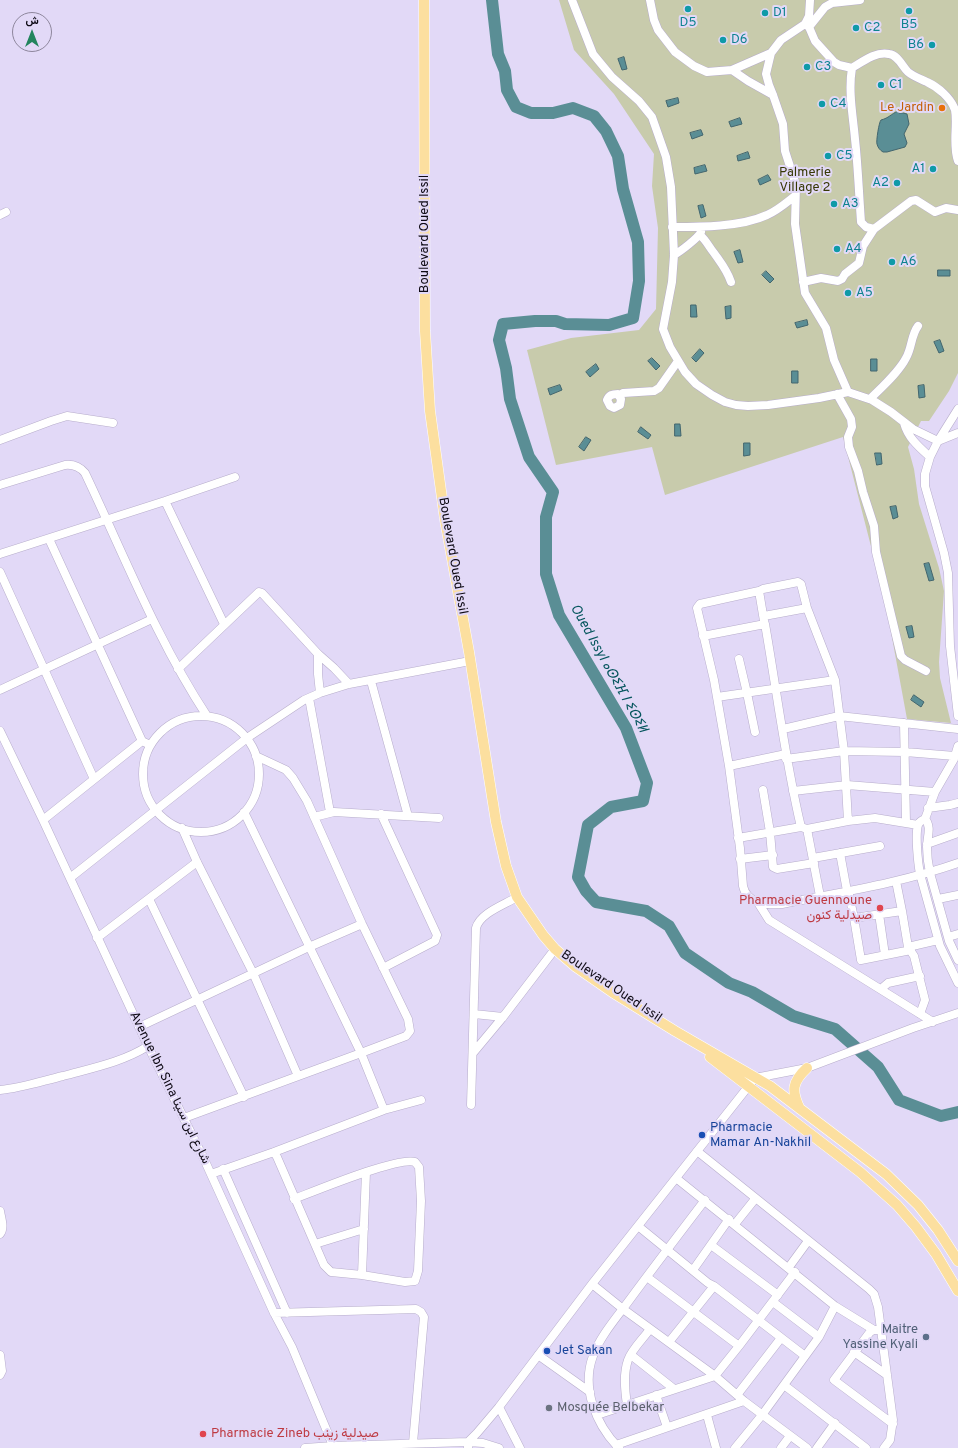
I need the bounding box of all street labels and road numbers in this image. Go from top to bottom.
street label: Boulevard Oued Issil [417,175,433,293]
street label: Boulevard Oued Issil [434,496,470,616]
street label: Boulevard Oued Issil [558,947,664,1027]
street label: Avenue Ibn Sina شارع ابن سينا [125,1009,213,1167]

